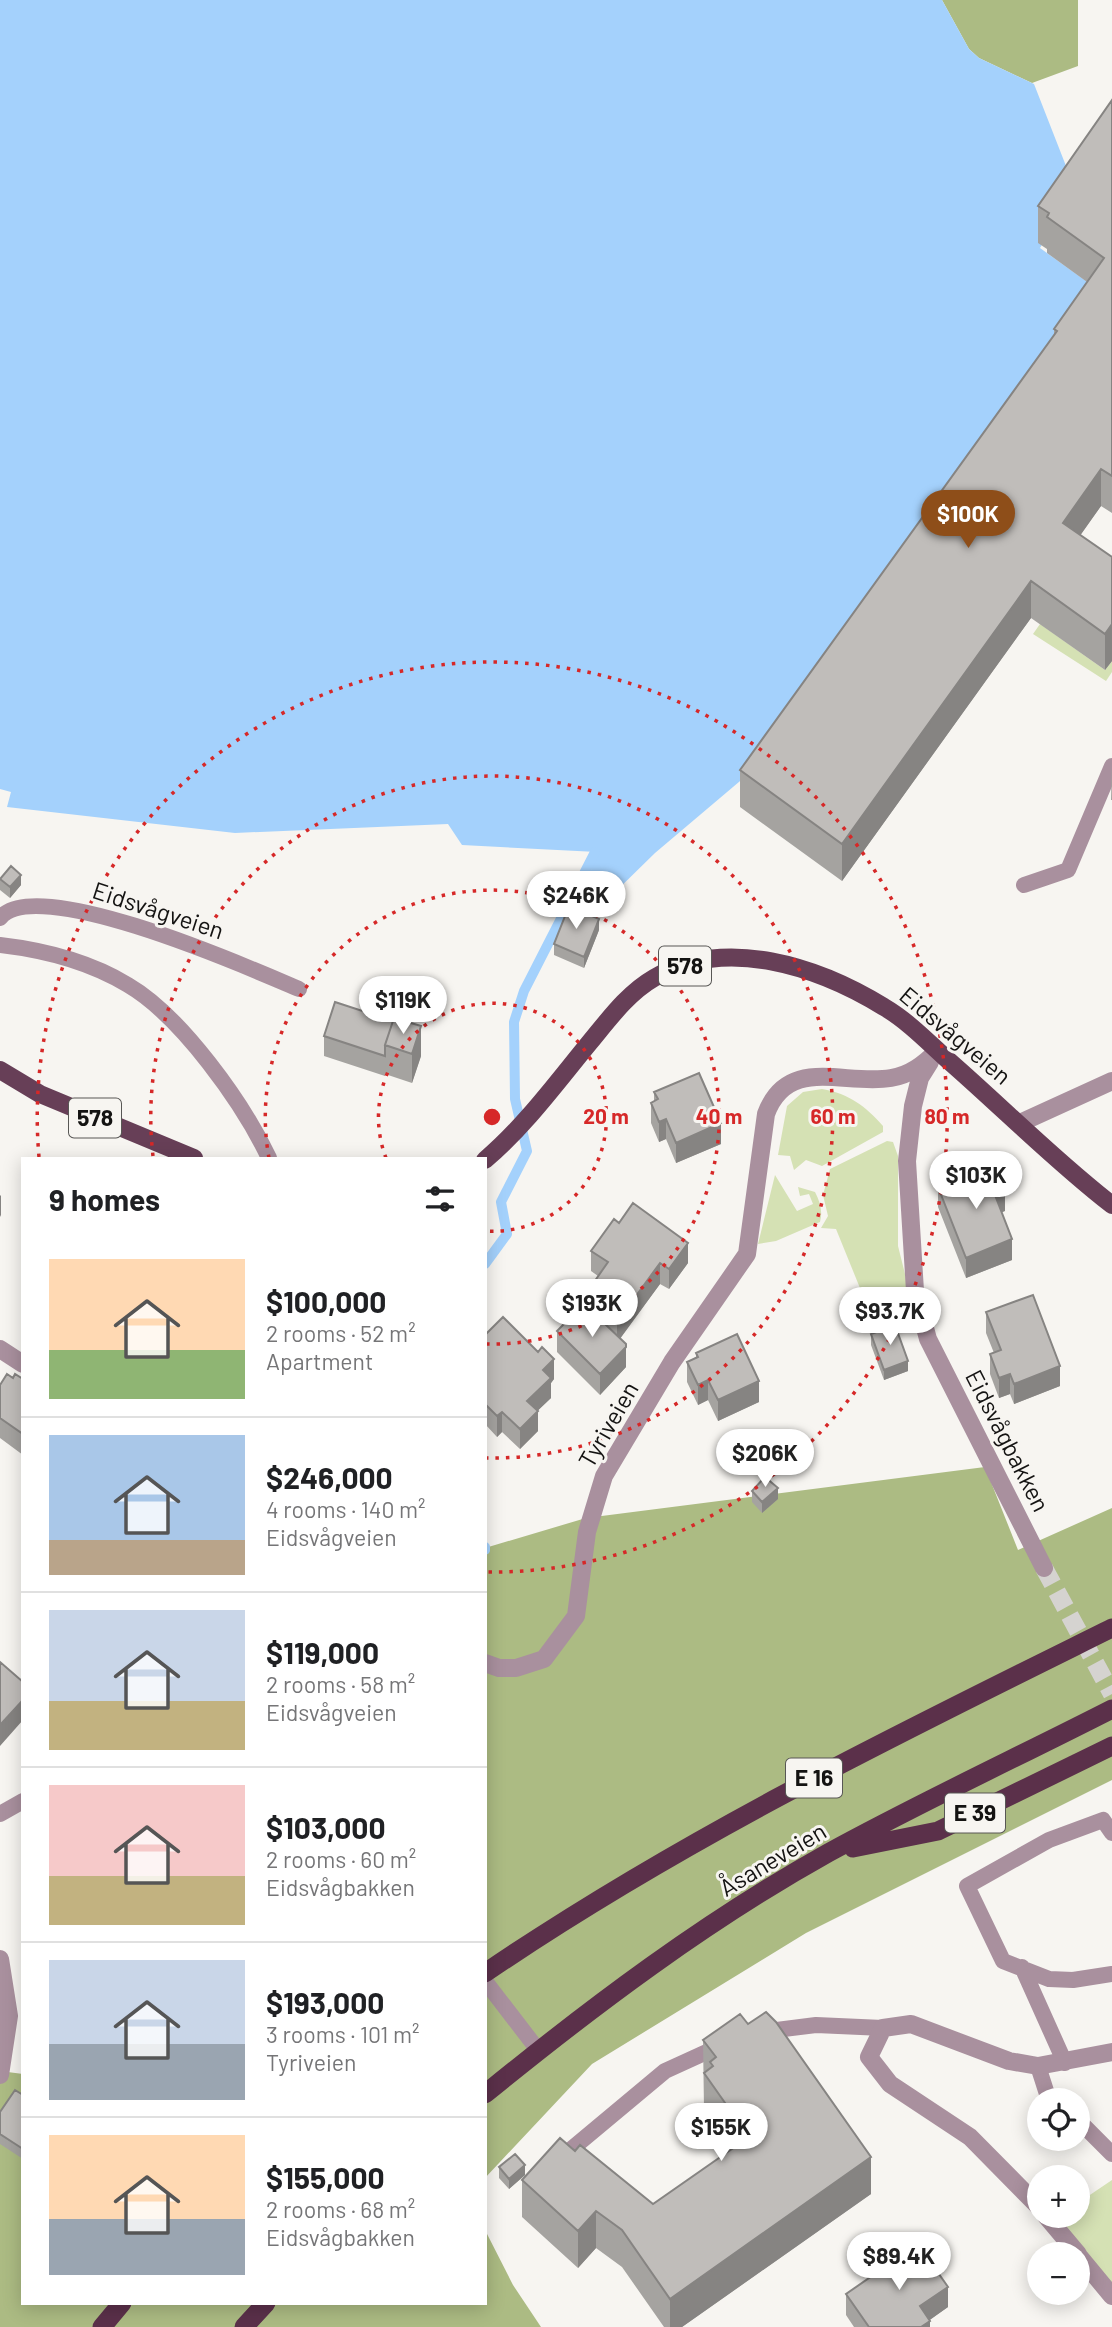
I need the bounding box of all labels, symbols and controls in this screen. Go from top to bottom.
pin: $100K [919,490,1017,550]
text: $100K [937,499,999,527]
pin: $246K [527,872,625,931]
street label: Eidsvågveien [89,875,228,944]
text: $246K [543,880,609,908]
road number: 578 [659,946,711,986]
pin: $119K [354,976,452,1036]
street label: Eidsvågveien [894,980,1018,1090]
text: $119K [375,985,431,1013]
road number: 578 [69,1098,121,1138]
text: 20 m [583,1103,629,1128]
text: 40 m [696,1103,742,1128]
text: 60 m [811,1103,855,1128]
text: 80 m [924,1103,970,1128]
centre of rings [480,1105,504,1129]
pin: $103K [927,1152,1025,1211]
text: $103K [945,1160,1007,1188]
icon: filters [421,1180,459,1218]
text: 9 homes [49,1181,160,1217]
pin: $193K [543,1280,641,1339]
text: $100,000 [266,1283,386,1319]
icon: home [105,1287,189,1371]
text: $193K [562,1288,622,1316]
pin: $93.7K [833,1288,947,1347]
text: $93.7K [855,1296,925,1324]
text: 2 rooms · 52 m² [266,1319,416,1347]
text: Apartment [266,1347,373,1375]
street label: Eidsvågbakken [960,1364,1057,1516]
street label: Tyriveien [572,1376,644,1472]
pin: $206K [716,1430,814,1489]
text: $206K [732,1438,798,1466]
text: $246,000 [266,1459,393,1495]
icon: home [105,1463,189,1547]
text: 4 rooms · 140 m² [266,1495,426,1523]
text: Eidsvågveien [266,1523,397,1551]
text: $119,000 [266,1634,379,1670]
icon: home [105,1638,189,1722]
text: 2 rooms · 58 m² [266,1670,415,1698]
text: Eidsvågveien [266,1698,397,1726]
road number: E 16 [786,1758,842,1798]
road number: E 39 [945,1794,1005,1832]
text: $103,000 [266,1809,386,1845]
icon: home [105,1813,189,1897]
street label: Åsaneveien [714,1816,831,1902]
text: 2 rooms · 60 m² [266,1845,416,1873]
text: Eidsvågbakken [266,1873,415,1901]
text: $193,000 [266,1984,384,2020]
icon: home [105,1988,189,2072]
text: 3 rooms · 101 m² [266,2020,419,2048]
text: Tyriveien [266,2048,356,2076]
map controls [1027,2088,1090,2305]
button: locate [1027,2088,1090,2151]
pin: $155K [672,2104,770,2163]
text: $155K [691,2112,751,2140]
text: $155,000 [266,2159,385,2195]
icon: home [105,2163,189,2247]
button: + [1027,2165,1090,2228]
text: 2 rooms · 68 m² [266,2195,415,2223]
text: Eidsvågbakken [266,2223,415,2251]
pin: $89.4K [842,2232,956,2292]
text: $89.4K [863,2241,935,2269]
button: − [1027,2242,1090,2305]

